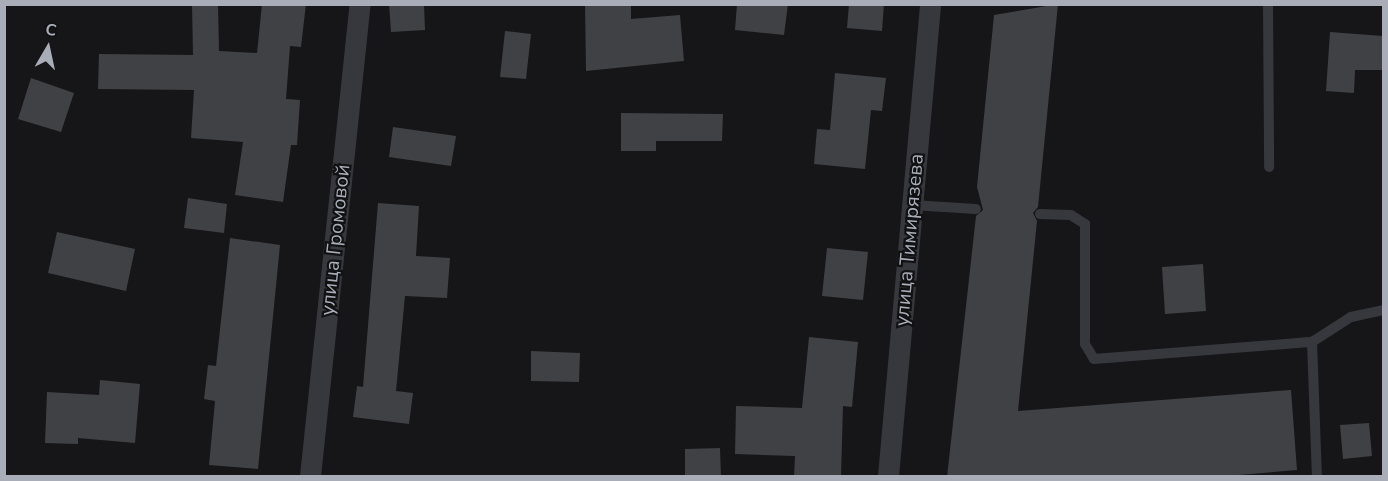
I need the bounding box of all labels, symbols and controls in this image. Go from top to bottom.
north arrow [18,18,78,78]
text: С [44,19,58,42]
street label: улица Тимирязева [890,153,928,327]
street label: улица Громовой [315,163,355,317]

